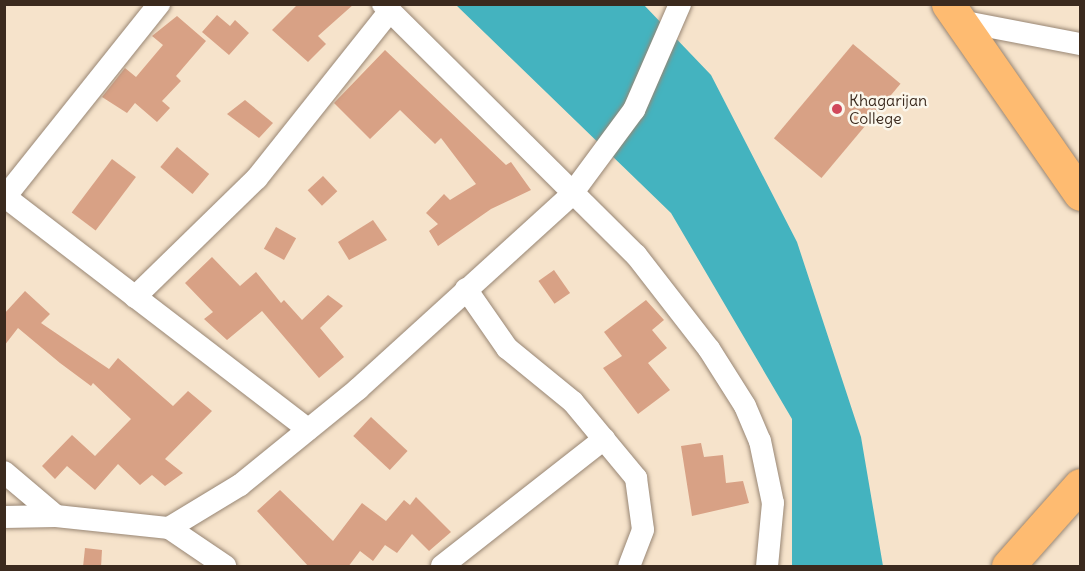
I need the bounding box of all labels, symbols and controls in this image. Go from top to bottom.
place label: Khagarijan College [849,90,927,128]
marker: Khagarijan College [830,102,844,116]

